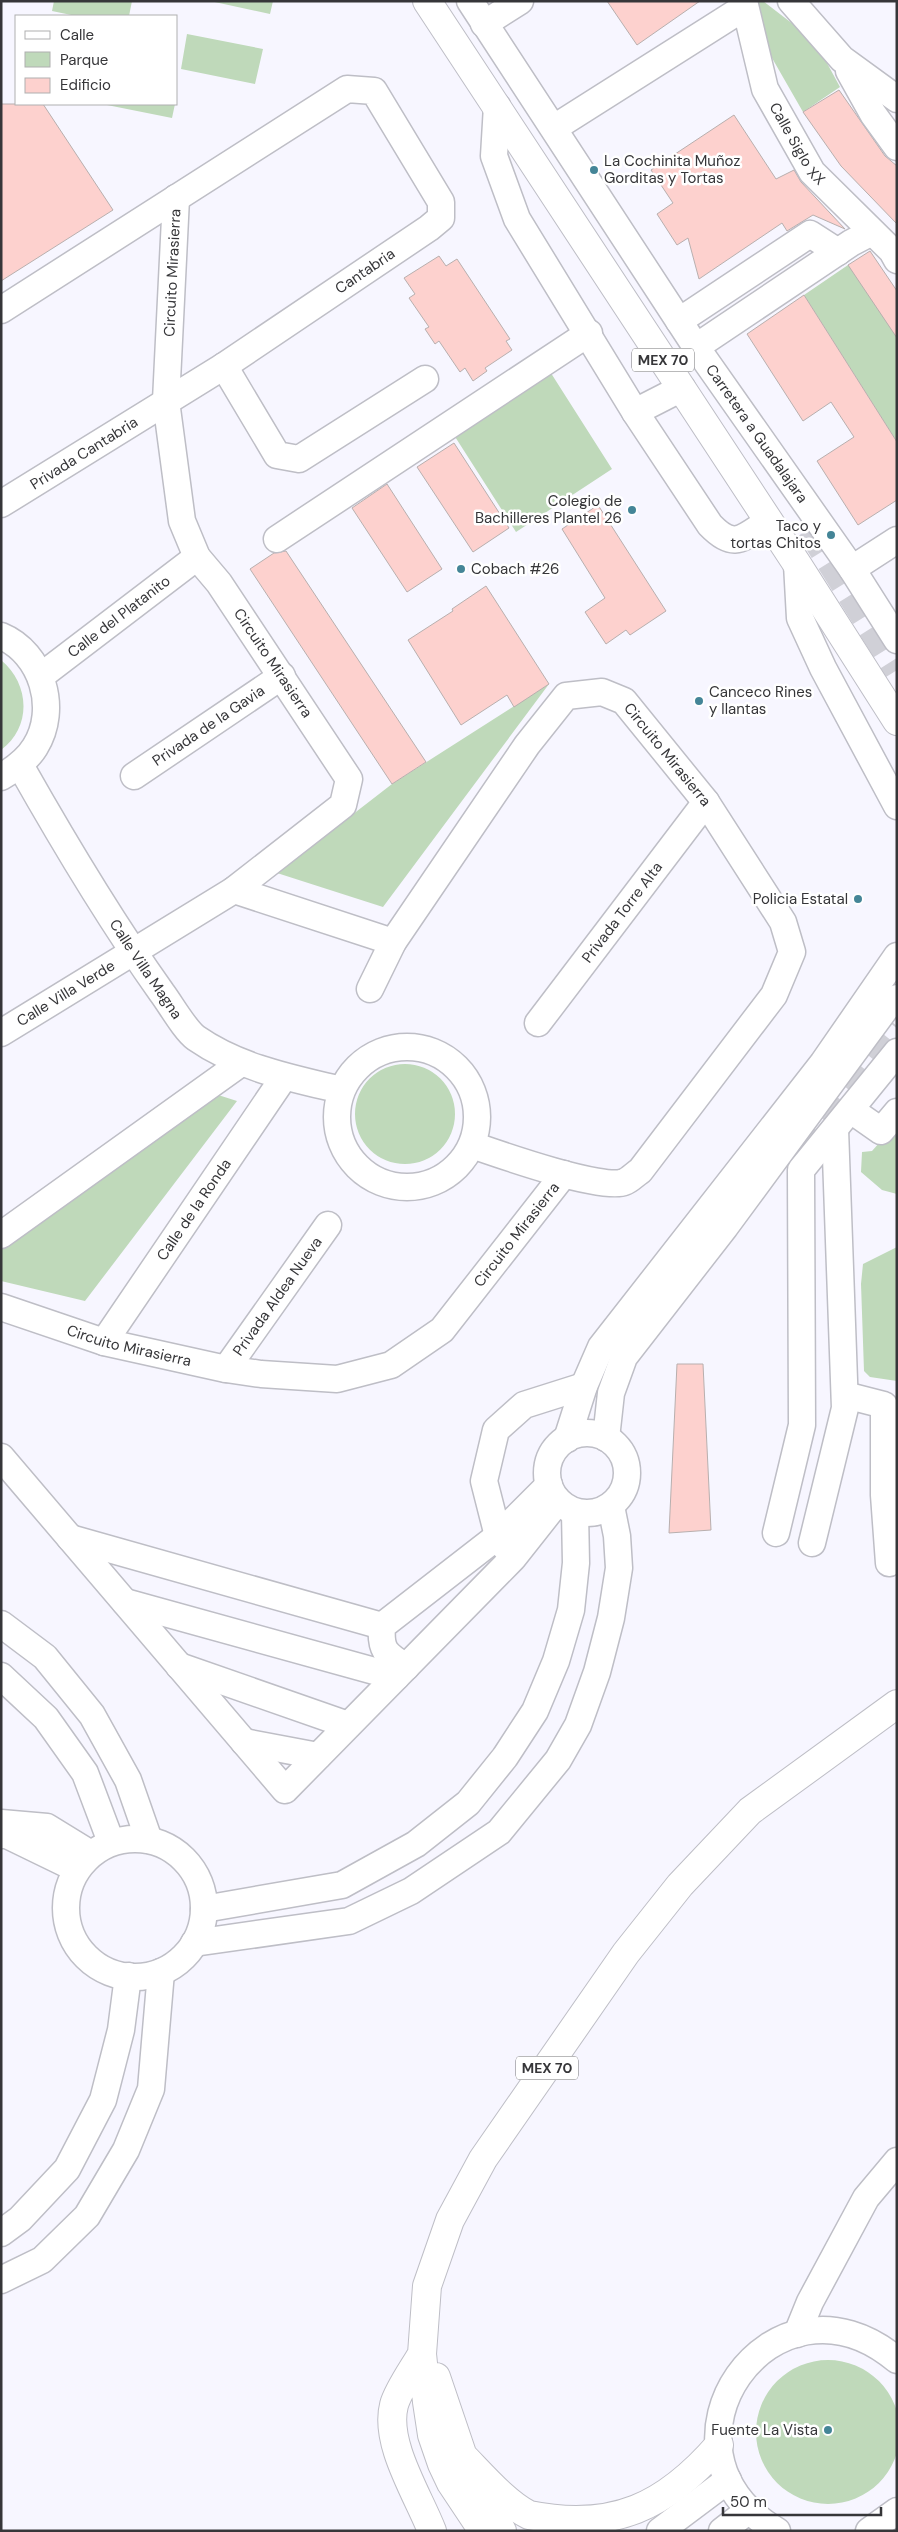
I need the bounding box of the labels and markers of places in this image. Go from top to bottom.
place label: La Cochinita Muñoz Gorditas y Tortas [604,151,740,188]
marker: La Cochinita Muñoz Gorditas y Tortas [588,164,600,176]
place label: Colegio de Bachilleres Plantel 26 [475,491,622,528]
marker: Colegio de Bachilleres Plantel 26 [626,504,638,516]
place label: Taco y tortas Chitos [730,516,822,553]
marker: Taco y tortas Chitos [825,529,837,541]
place label: Cobach #26 [471,559,560,579]
marker: Cobach #26 [455,563,467,575]
place label: Canceco Rines y llantas [709,682,812,719]
marker: Canceco Rines y llantas [693,695,705,707]
place label: Policia Estatal [753,889,848,909]
marker: Policia Estatal [852,893,864,905]
place label: Fuente La Vista [711,2420,818,2440]
marker: Fuente La Vista [822,2424,834,2436]

